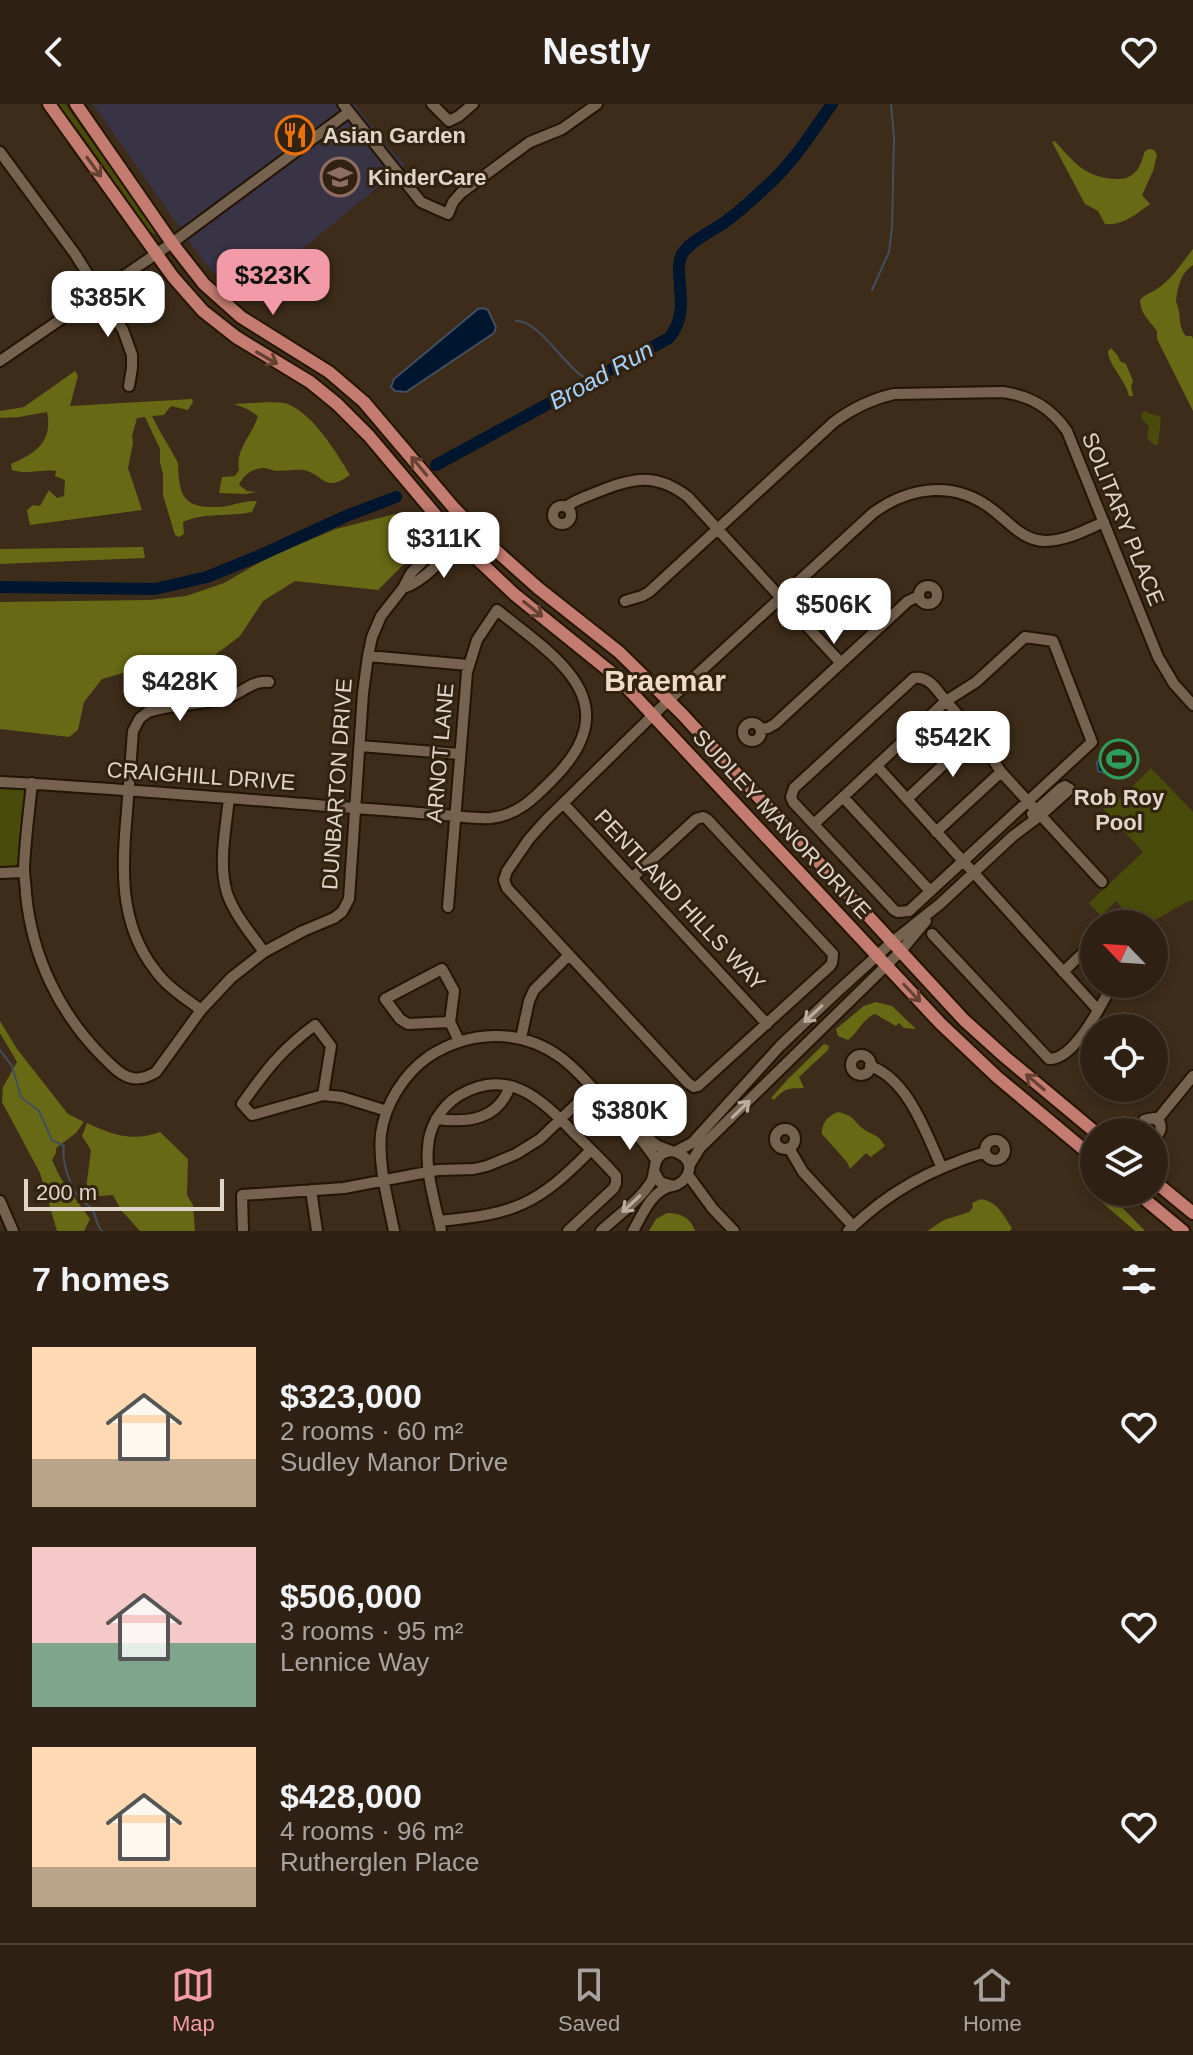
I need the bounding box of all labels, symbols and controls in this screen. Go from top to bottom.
icon: back [32,30,76,74]
icon: heart [1117,30,1161,74]
text: Nestly [542,31,651,72]
restaurant icon: Asian Garden [274,114,316,156]
place label: Asian Garden [323,123,466,148]
one-way arrow [86,156,102,178]
school or university icon: KinderCare [319,156,361,198]
place label: KinderCare [368,165,487,190]
pin: $323K [217,249,329,317]
text: $323K [235,260,311,290]
pin: $385K [52,271,164,339]
text: $385K [70,282,146,312]
water label: Broad Run [544,335,658,415]
one-way arrow [255,350,279,366]
street label: SOLITARY PLACE [1077,429,1169,609]
one-way arrow [410,456,428,477]
pin: $311K [388,512,500,580]
text: $311K [406,523,482,553]
pin: $506K [778,578,890,646]
text: $506K [796,589,872,619]
one-way arrow [522,601,543,618]
pin: $428K [124,655,236,723]
district label: Braemar [604,664,726,697]
text: $428K [142,666,218,696]
street label: DUNBARTON DRIVE [317,677,357,891]
street label: ARNOT LANE [421,682,459,824]
pin: $542K [897,711,1009,779]
text: $542K [915,722,991,752]
street label: SUDLEY MANOR DRIVE [688,724,876,924]
sports icon: Rob Roy Pool [1098,738,1140,780]
street label: CRAIGHILL DRIVE [106,757,296,795]
place label: Rob Roy Pool [1074,785,1165,835]
street label: PENTLAND HILLS WAY [590,804,771,996]
north arrow [1080,910,1168,998]
map controls [1080,910,1168,1206]
one-way arrow [902,983,920,1003]
one-way arrow [803,1005,823,1024]
button: locate [1080,1014,1168,1102]
one-way arrow [1025,1073,1045,1091]
pin: $380K [574,1084,686,1152]
text: $380K [592,1095,668,1125]
one-way arrow [731,1099,751,1118]
button: layers [1080,1118,1168,1206]
scale bar [24,1175,224,1211]
text: 200 m [36,1180,97,1205]
one-way arrow [621,1194,641,1212]
icon: filters [1117,1257,1161,1301]
text: 7 homes [32,1260,170,1298]
text: $323,000 [280,1377,422,1415]
icon: home [96,1379,192,1475]
icon: heart [1117,1405,1161,1449]
text: 2 rooms · 60 m² [280,1416,464,1446]
text: Sudley Manor Drive [280,1447,508,1477]
text: $506,000 [280,1577,422,1615]
icon: home [96,1579,192,1675]
icon: heart [1117,1605,1161,1649]
text: 3 rooms · 95 m² [280,1616,464,1646]
text: Lennice Way [280,1647,429,1677]
text: $428,000 [280,1777,422,1815]
icon: home [96,1779,192,1875]
icon: heart [1117,1805,1161,1849]
text: 4 rooms · 96 m² [280,1816,464,1846]
text: Rutherglen Place [280,1847,479,1877]
tab: Map [171,1963,215,2037]
tab: Saved [558,1963,620,2037]
tab: Home [963,1963,1022,2037]

